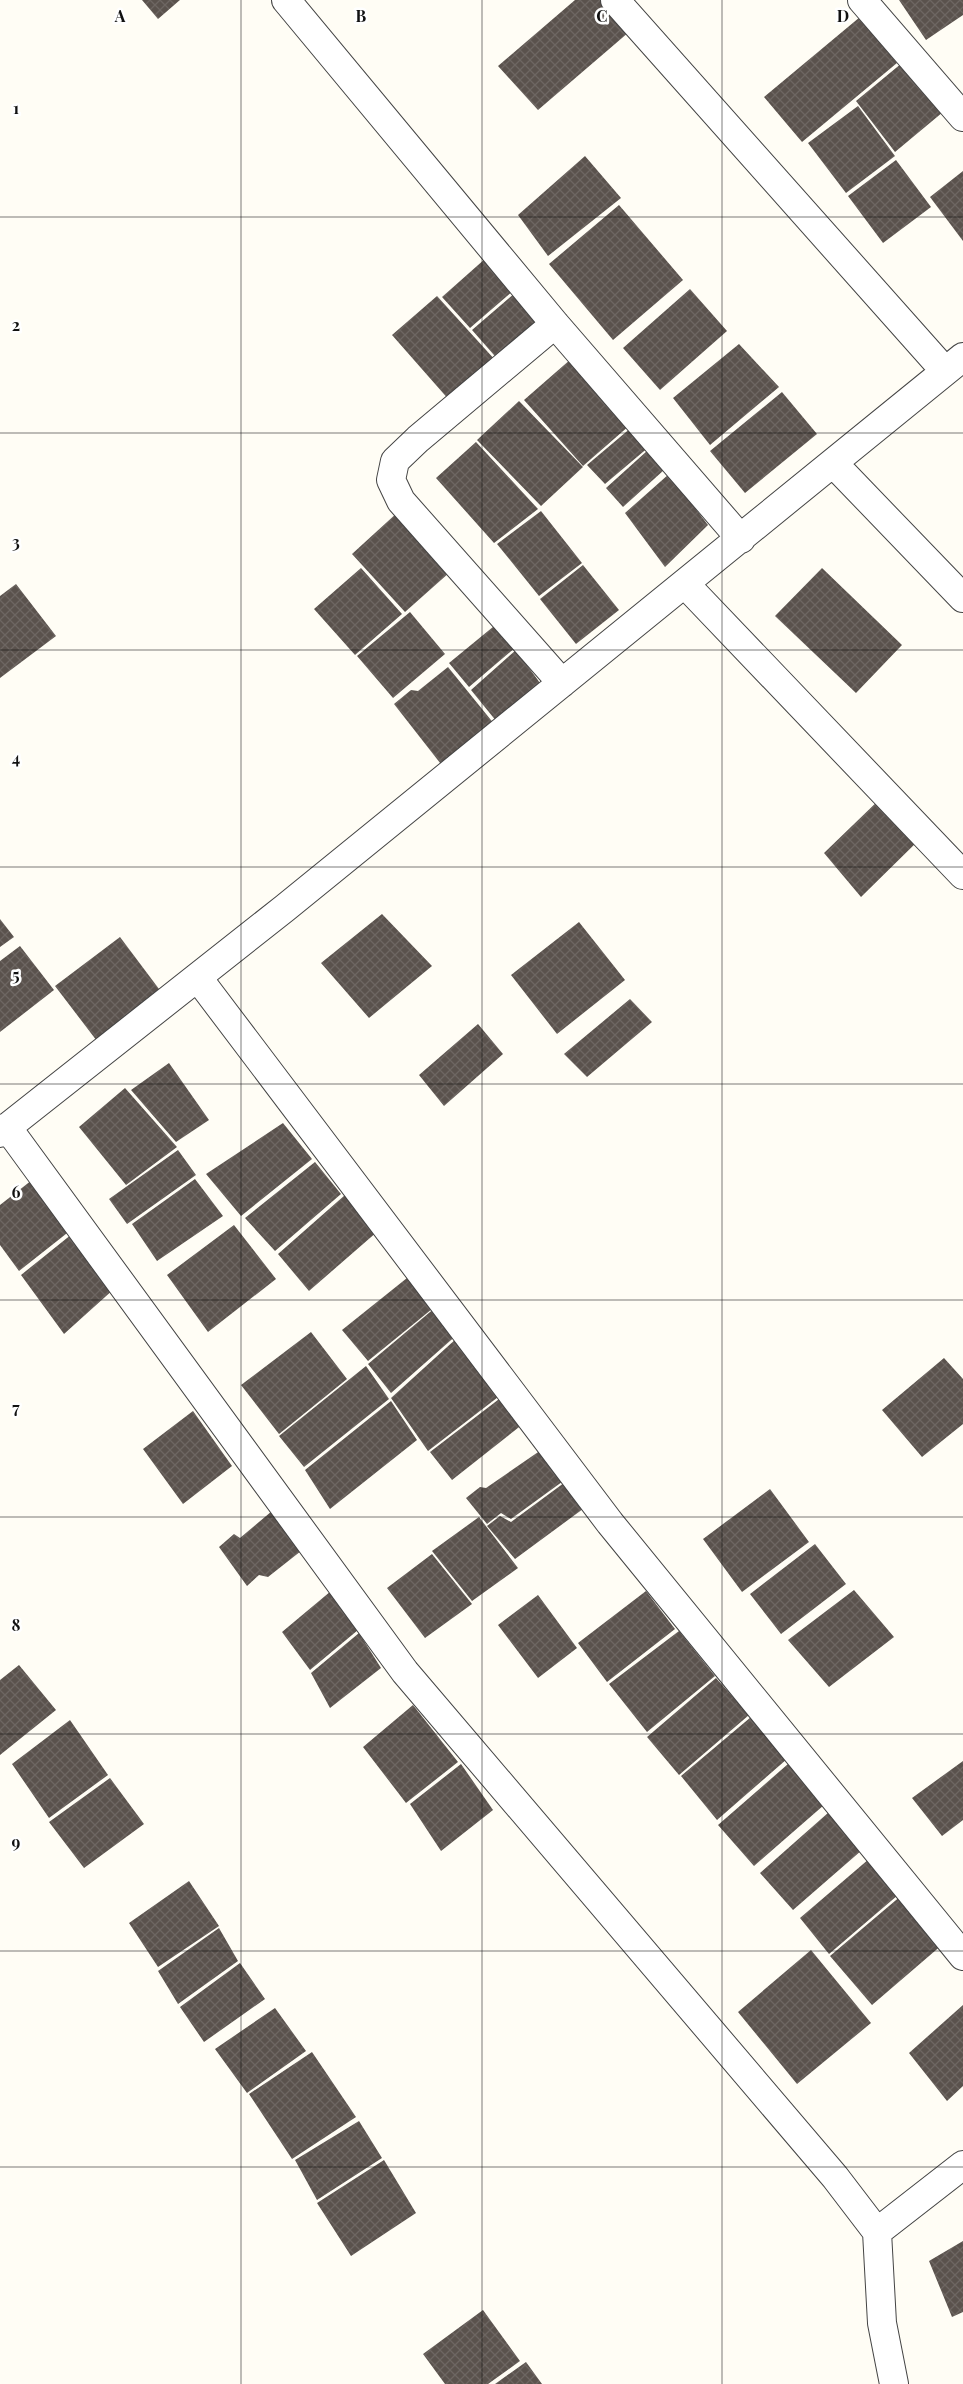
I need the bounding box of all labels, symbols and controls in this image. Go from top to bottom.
text: A [114,5,126,26]
text: B [356,5,367,26]
text: C [596,5,608,26]
text: D [837,5,849,26]
text: 1 [13,97,19,118]
text: 2 [12,314,20,335]
text: 3 [12,531,20,552]
text: 4 [12,747,20,768]
text: 5 [12,964,20,985]
text: 6 [12,1181,21,1202]
text: 7 [12,1397,20,1418]
text: 8 [12,1614,21,1635]
text: 9 [12,1831,21,1852]

